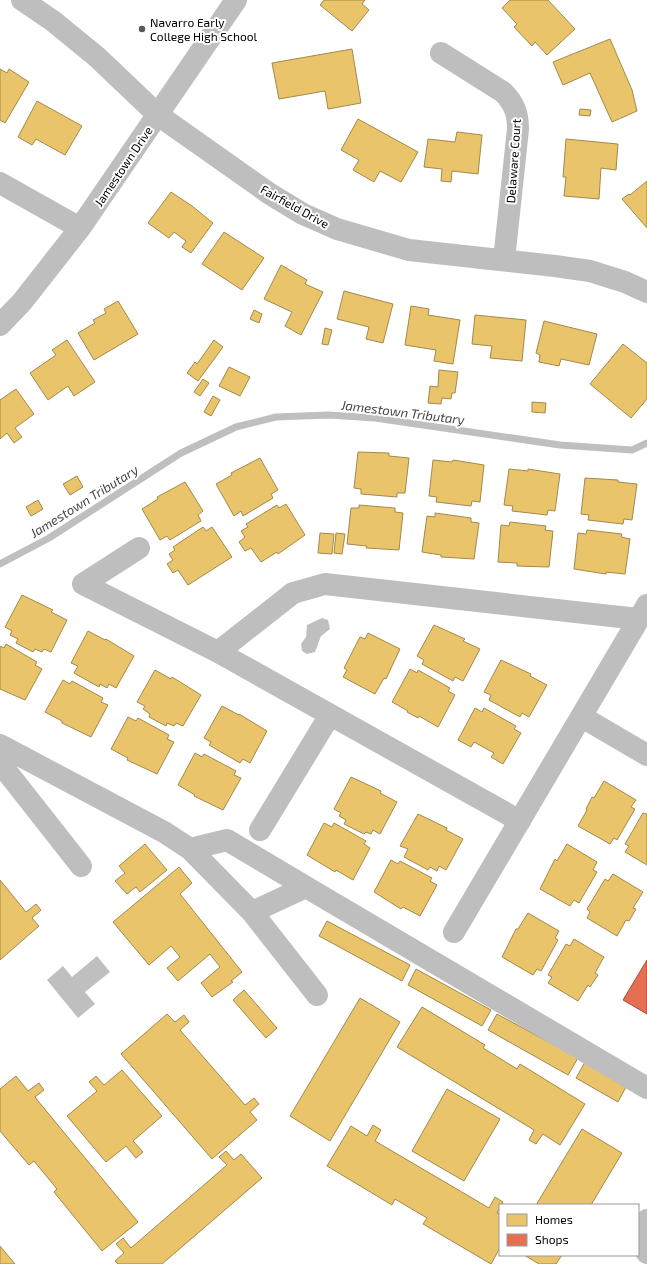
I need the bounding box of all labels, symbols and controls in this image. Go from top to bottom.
place label: Navarro Early College High School [150,15,258,43]
marker: Navarro Early College High School [137,24,147,34]
street label: Delaware Court [503,118,523,204]
street label: Jamestown Drive [91,123,155,209]
street label: Fairfield Drive [258,181,332,231]
water label: Jamestown Tributary [339,396,466,428]
water label: Jamestown Tributary [26,461,141,541]
legend [499,1204,639,1256]
text: Homes [535,1212,573,1226]
text: Shops [535,1232,569,1246]

